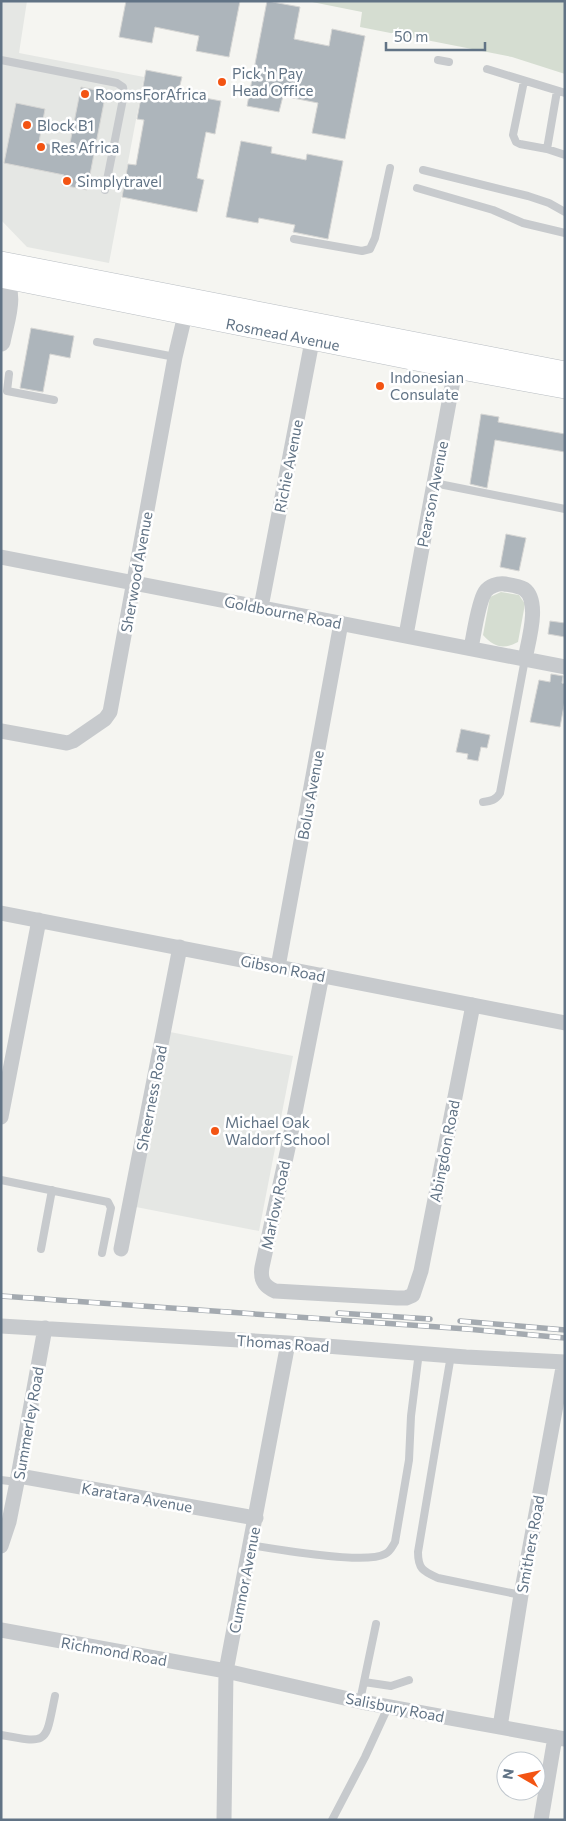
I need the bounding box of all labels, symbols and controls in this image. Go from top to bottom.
scale bar [386,20,485,52]
text: 50 m [394,27,428,45]
place label: Pick 'n Pay Head Office [232,64,314,99]
marker: Pick 'n Pay Head Office [216,76,228,88]
place label: RoomsForAfrica [95,85,207,103]
marker: RoomsForAfrica [79,88,91,100]
place label: Block B1 [37,116,94,134]
marker: Block B1 [21,119,33,131]
place label: Res Africa [51,138,119,156]
marker: Res Africa [35,141,47,153]
place label: Simplytravel [77,172,162,190]
marker: Simplytravel [61,175,73,187]
street label: Rosmead Avenue [225,314,342,354]
place label: Indonesian Consulate [390,368,464,403]
marker: Indonesian Consulate [374,380,386,392]
street label: Richie Avenue [270,418,306,514]
street label: Pearson Avenue [413,439,451,549]
street label: Sherwood Avenue [116,510,156,634]
street label: Goldbourne Road [223,592,343,632]
street label: Bolus Avenue [293,749,327,841]
street label: Gibson Road [239,951,327,985]
street label: Sheerness Road [132,1044,170,1152]
street label: Abingdon Road [425,1098,463,1204]
place label: Michael Oak Waldorf School [225,1113,330,1148]
marker: Michael Oak Waldorf School [209,1125,221,1137]
street label: Marlow Road [257,1159,293,1251]
street label: Thomas Road [236,1331,330,1355]
street label: Summerley Road [9,1365,47,1481]
street label: Karatara Avenue [80,1478,194,1516]
street label: Smithers Road [513,1494,547,1594]
street label: Cumnor Avenue [225,1525,263,1635]
street label: Richmond Road [60,1633,168,1669]
street label: Salisbury Road [344,1689,446,1725]
north arrow [496,1751,546,1801]
text: N [498,1767,517,1780]

